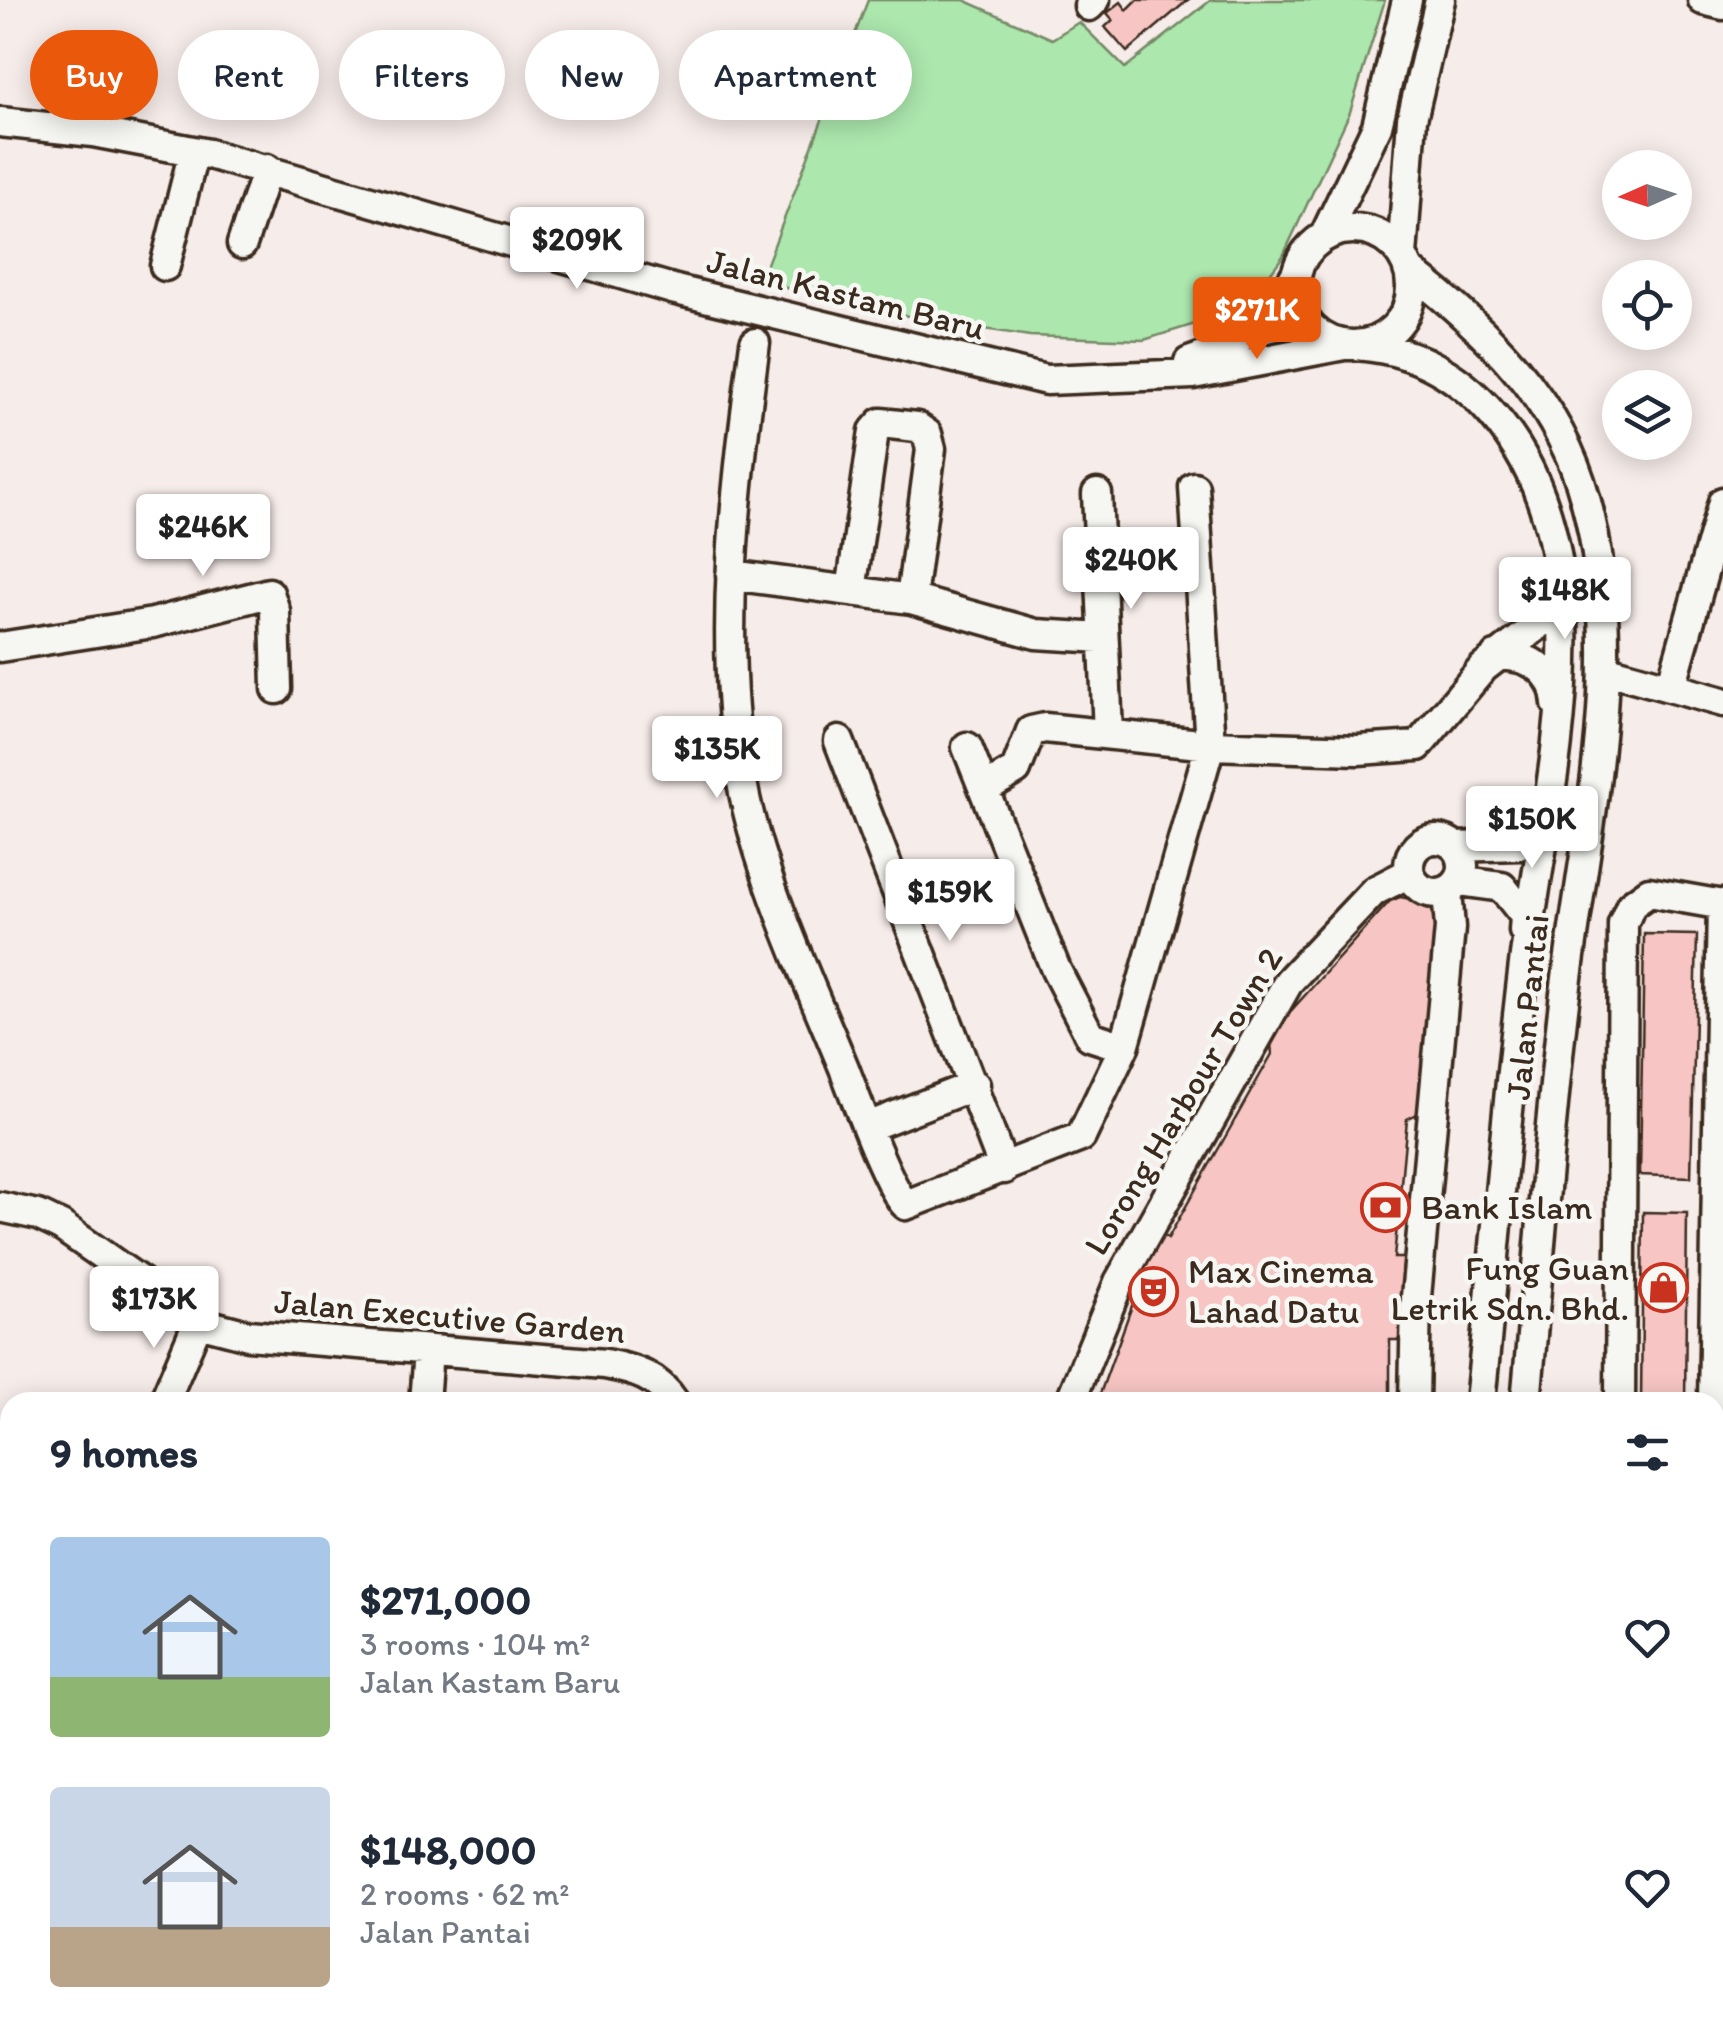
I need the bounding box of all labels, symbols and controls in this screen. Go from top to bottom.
chip: Buy [30,30,158,120]
chip: Rent [178,30,319,120]
chip: Filters [339,30,505,120]
chip: New [525,30,659,120]
chip: Apartment [679,30,912,120]
north arrow [1602,150,1692,240]
map controls [1602,150,1692,460]
pin: $209K [507,207,647,292]
text: $209K [532,220,622,258]
street label: Jalan Kastam Baru [703,239,989,349]
button: locate [1602,260,1692,350]
pin: $271K [1187,277,1327,362]
text: $271K [1215,290,1299,328]
button: layers [1602,370,1692,460]
pin: $246K [133,494,273,579]
text: $246K [158,507,248,545]
pin: $240K [1061,527,1201,612]
text: $240K [1085,540,1177,578]
pin: $148K [1495,557,1635,642]
text: $148K [1521,570,1609,608]
pin: $135K [647,716,787,801]
text: $135K [674,729,760,767]
pin: $150K [1462,786,1602,871]
text: $150K [1488,799,1576,837]
pin: $159K [880,859,1020,944]
text: $159K [907,872,993,910]
street label: Jalan Pantai [1496,912,1558,1102]
street label: Lorong Harbour Town 2 [1075,940,1291,1262]
bank icon: Bank Islam [1360,1181,1412,1233]
place label: Bank Islam [1421,1186,1592,1228]
place label: Fung Guan Letrik Sdn. Bhd. [1391,1247,1629,1329]
place label: Max Cinema Lahad Datu [1188,1250,1374,1332]
shop icon: Fung Guan Letrik Sdn. Bhd. [1638,1262,1690,1314]
theatre icon: Max Cinema Lahad Datu [1127,1265,1179,1317]
pin: $173K [84,1266,224,1351]
text: $173K [112,1279,196,1317]
street label: Jalan Executive Garden [273,1280,627,1352]
icon: filters [1620,1425,1675,1480]
text: 9 homes [50,1427,198,1478]
text: $271,000 [360,1574,531,1625]
icon: home [130,1577,250,1697]
icon: heart [1620,1610,1675,1665]
text: 3 rooms · 104 m² [360,1625,590,1663]
text: Jalan Kastam Baru [360,1663,620,1701]
text: $148,000 [360,1824,537,1875]
icon: home [130,1827,250,1947]
icon: heart [1620,1860,1675,1915]
text: 2 rooms · 62 m² [360,1875,569,1913]
text: Jalan Pantai [360,1913,531,1951]

